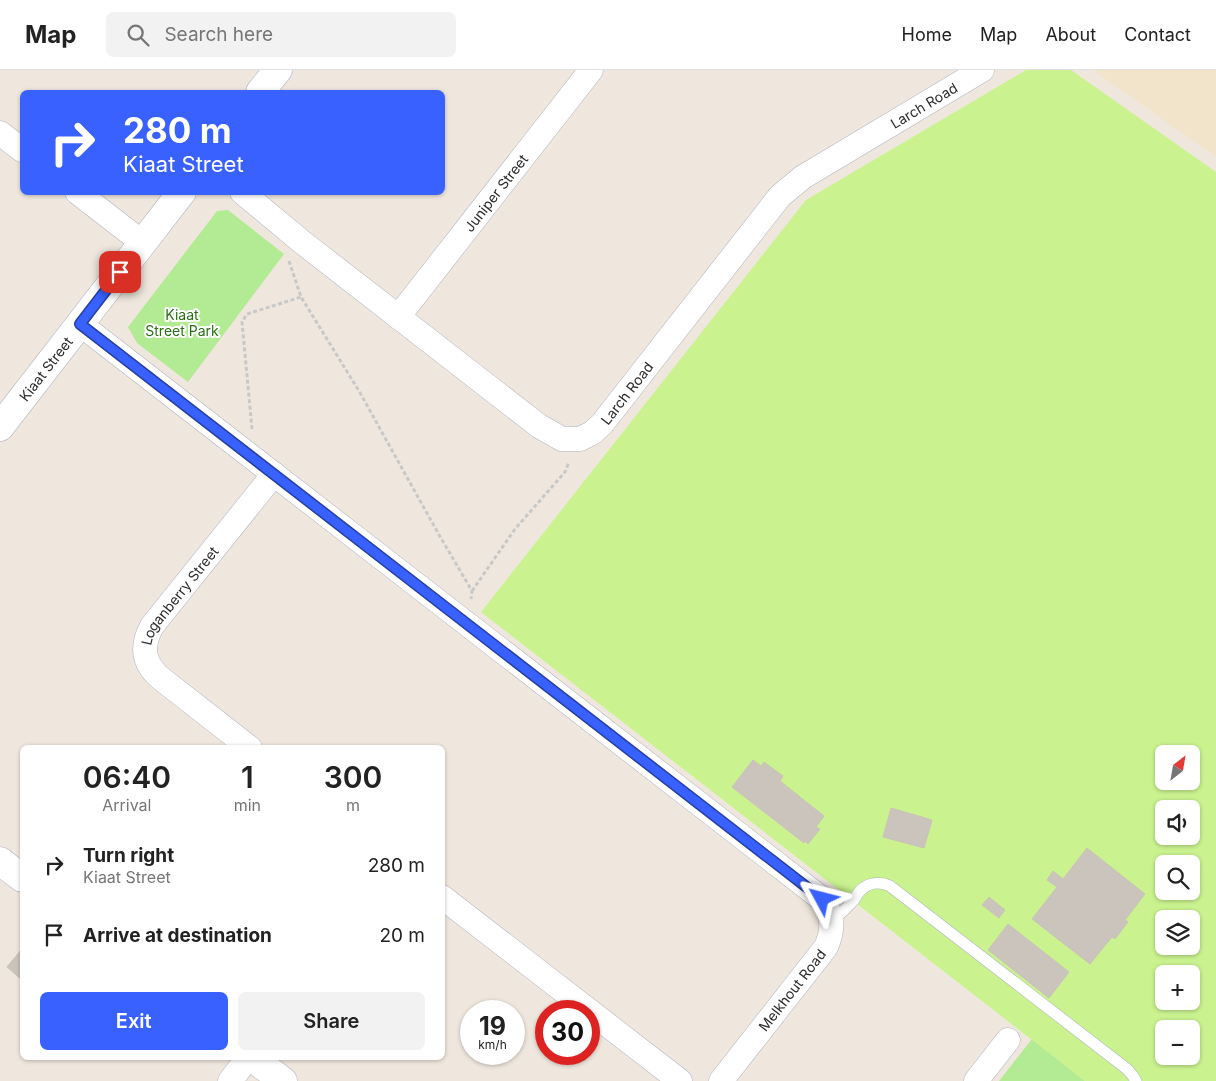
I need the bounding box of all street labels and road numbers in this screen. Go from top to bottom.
street label: Larch Road [887,78,960,131]
street label: Juniper Street [460,150,531,235]
street label: Kiaat Street [15,333,76,404]
street label: Larch Road [597,358,656,428]
street label: Loganberry Street [137,542,222,647]
street label: Melkhout Road [755,946,829,1034]

